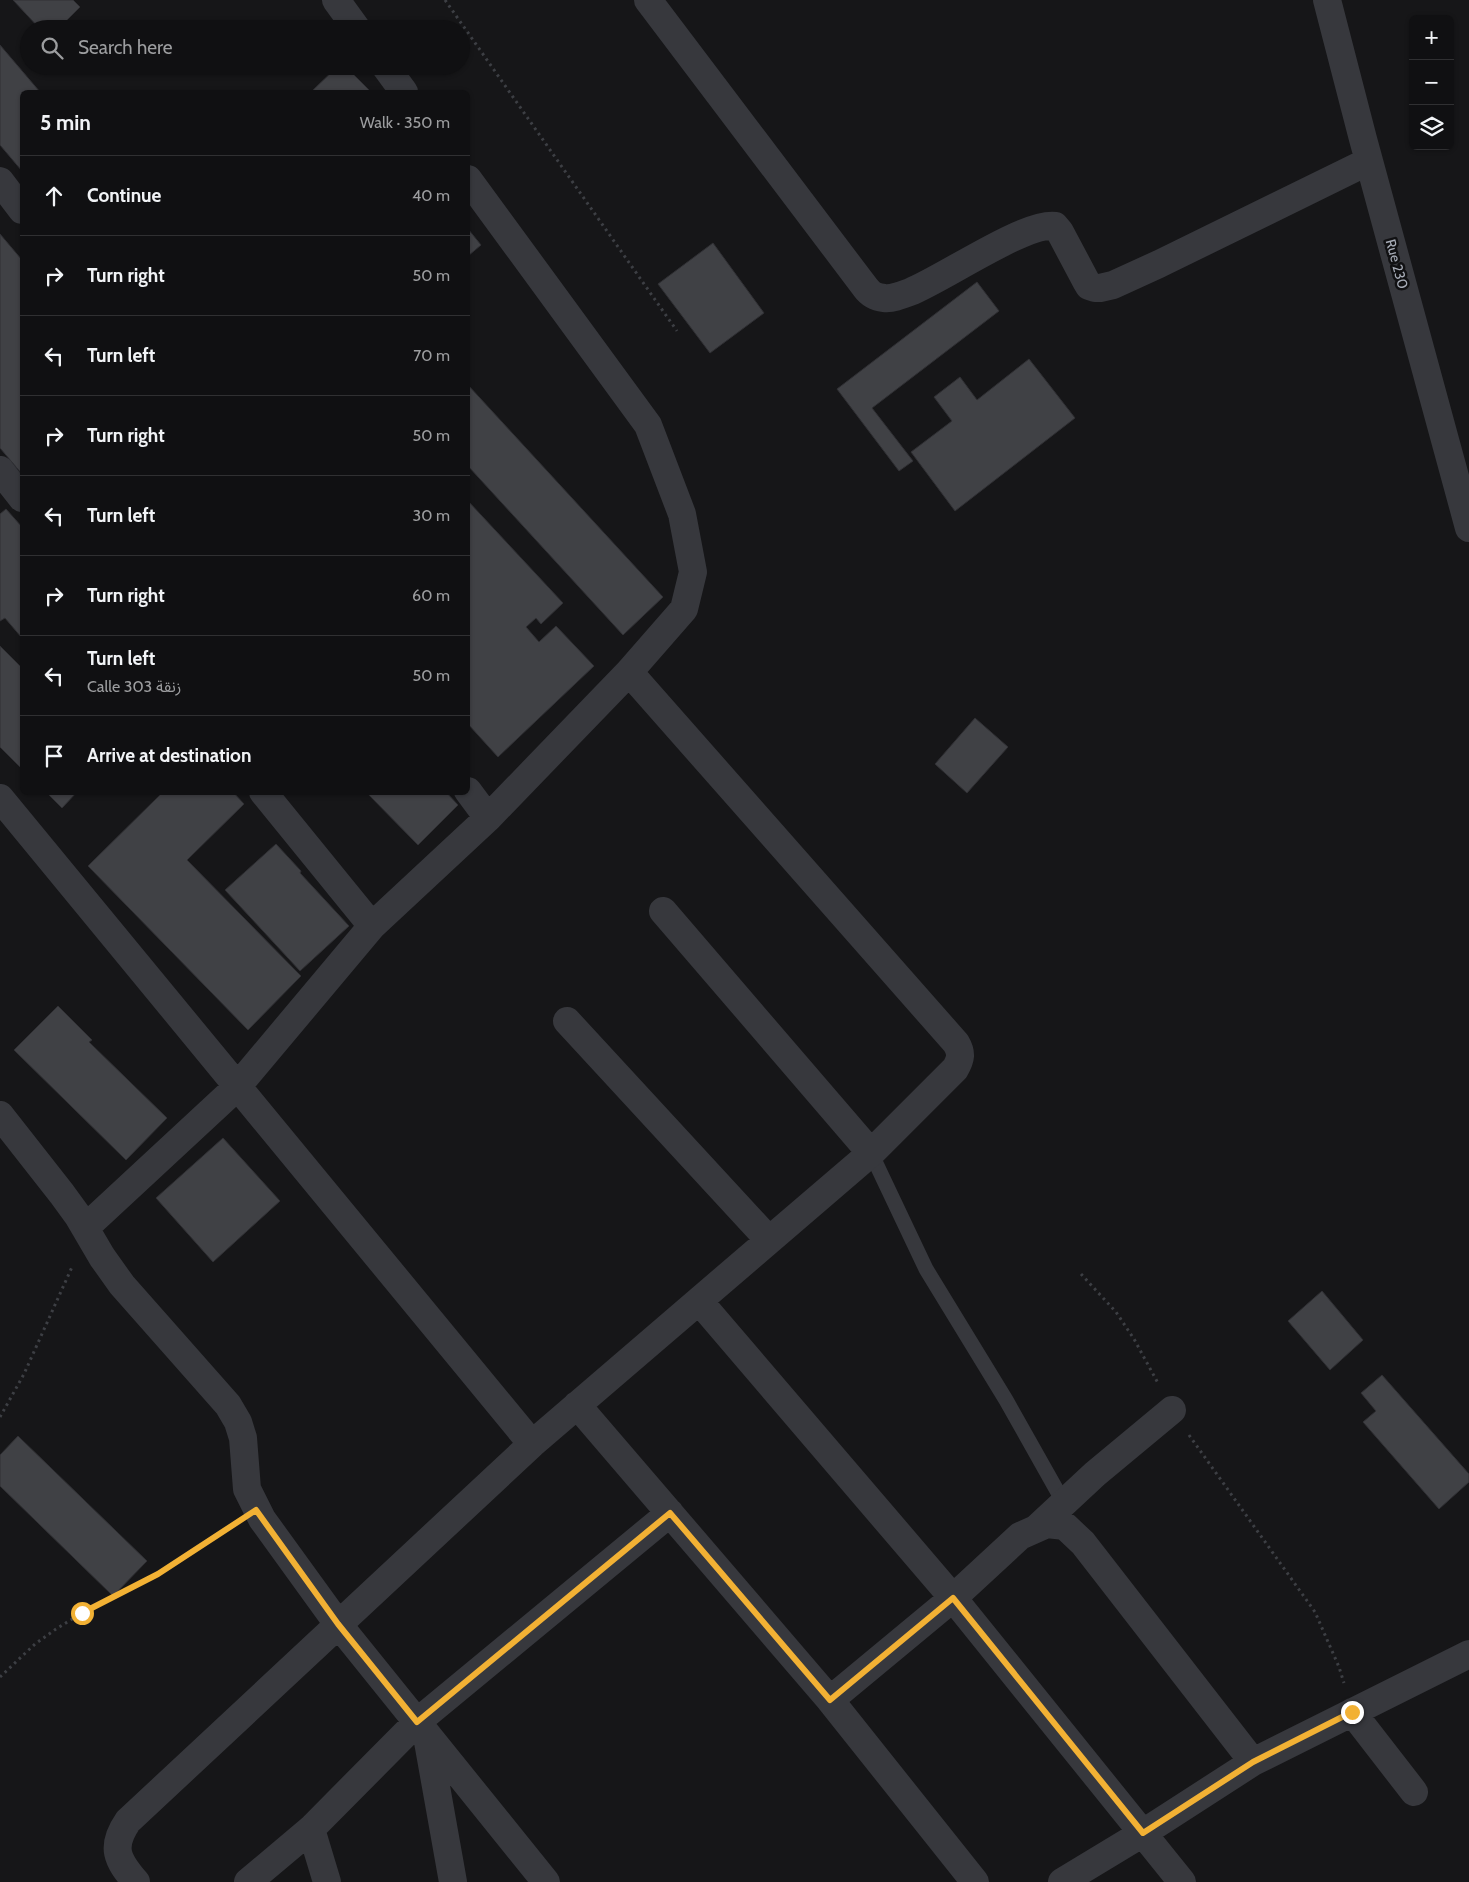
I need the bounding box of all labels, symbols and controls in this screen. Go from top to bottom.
map controls [1409,15,1454,150]
button: + [1409,15,1454,60]
search box [20,20,470,75]
icon: search [38,34,66,62]
text: Search here [78,36,172,59]
button: − [1409,60,1454,105]
button: layers [1409,105,1454,150]
text: 5 min [40,110,91,135]
text: Walk · 350 m [360,113,450,132]
icon: ahead [40,182,68,210]
text: Continue [87,184,161,207]
text: 40 m [412,186,450,205]
street label: Rue 230 [1382,237,1412,291]
icon: right [40,262,68,290]
text: Turn right [87,264,165,287]
text: 50 m [413,266,450,285]
icon: left [40,342,68,370]
text: Turn left [87,344,155,367]
text: 70 m [413,346,450,365]
icon: right [40,422,68,450]
text: Turn right [87,424,165,447]
text: 50 m [413,426,450,445]
icon: left [40,502,68,530]
text: Turn left [87,504,155,527]
text: 30 m [413,506,450,525]
icon: right [40,582,68,610]
text: Turn right [87,584,165,607]
text: 60 m [412,586,450,605]
text: Turn left [87,647,155,670]
icon: left [40,662,68,690]
text: 50 m [413,666,450,685]
text: Calle 303 زنقة [87,677,181,696]
icon: arrive [40,742,68,770]
text: Arrive at destination [87,744,251,767]
route start [71,1602,94,1625]
route end [1341,1701,1364,1724]

